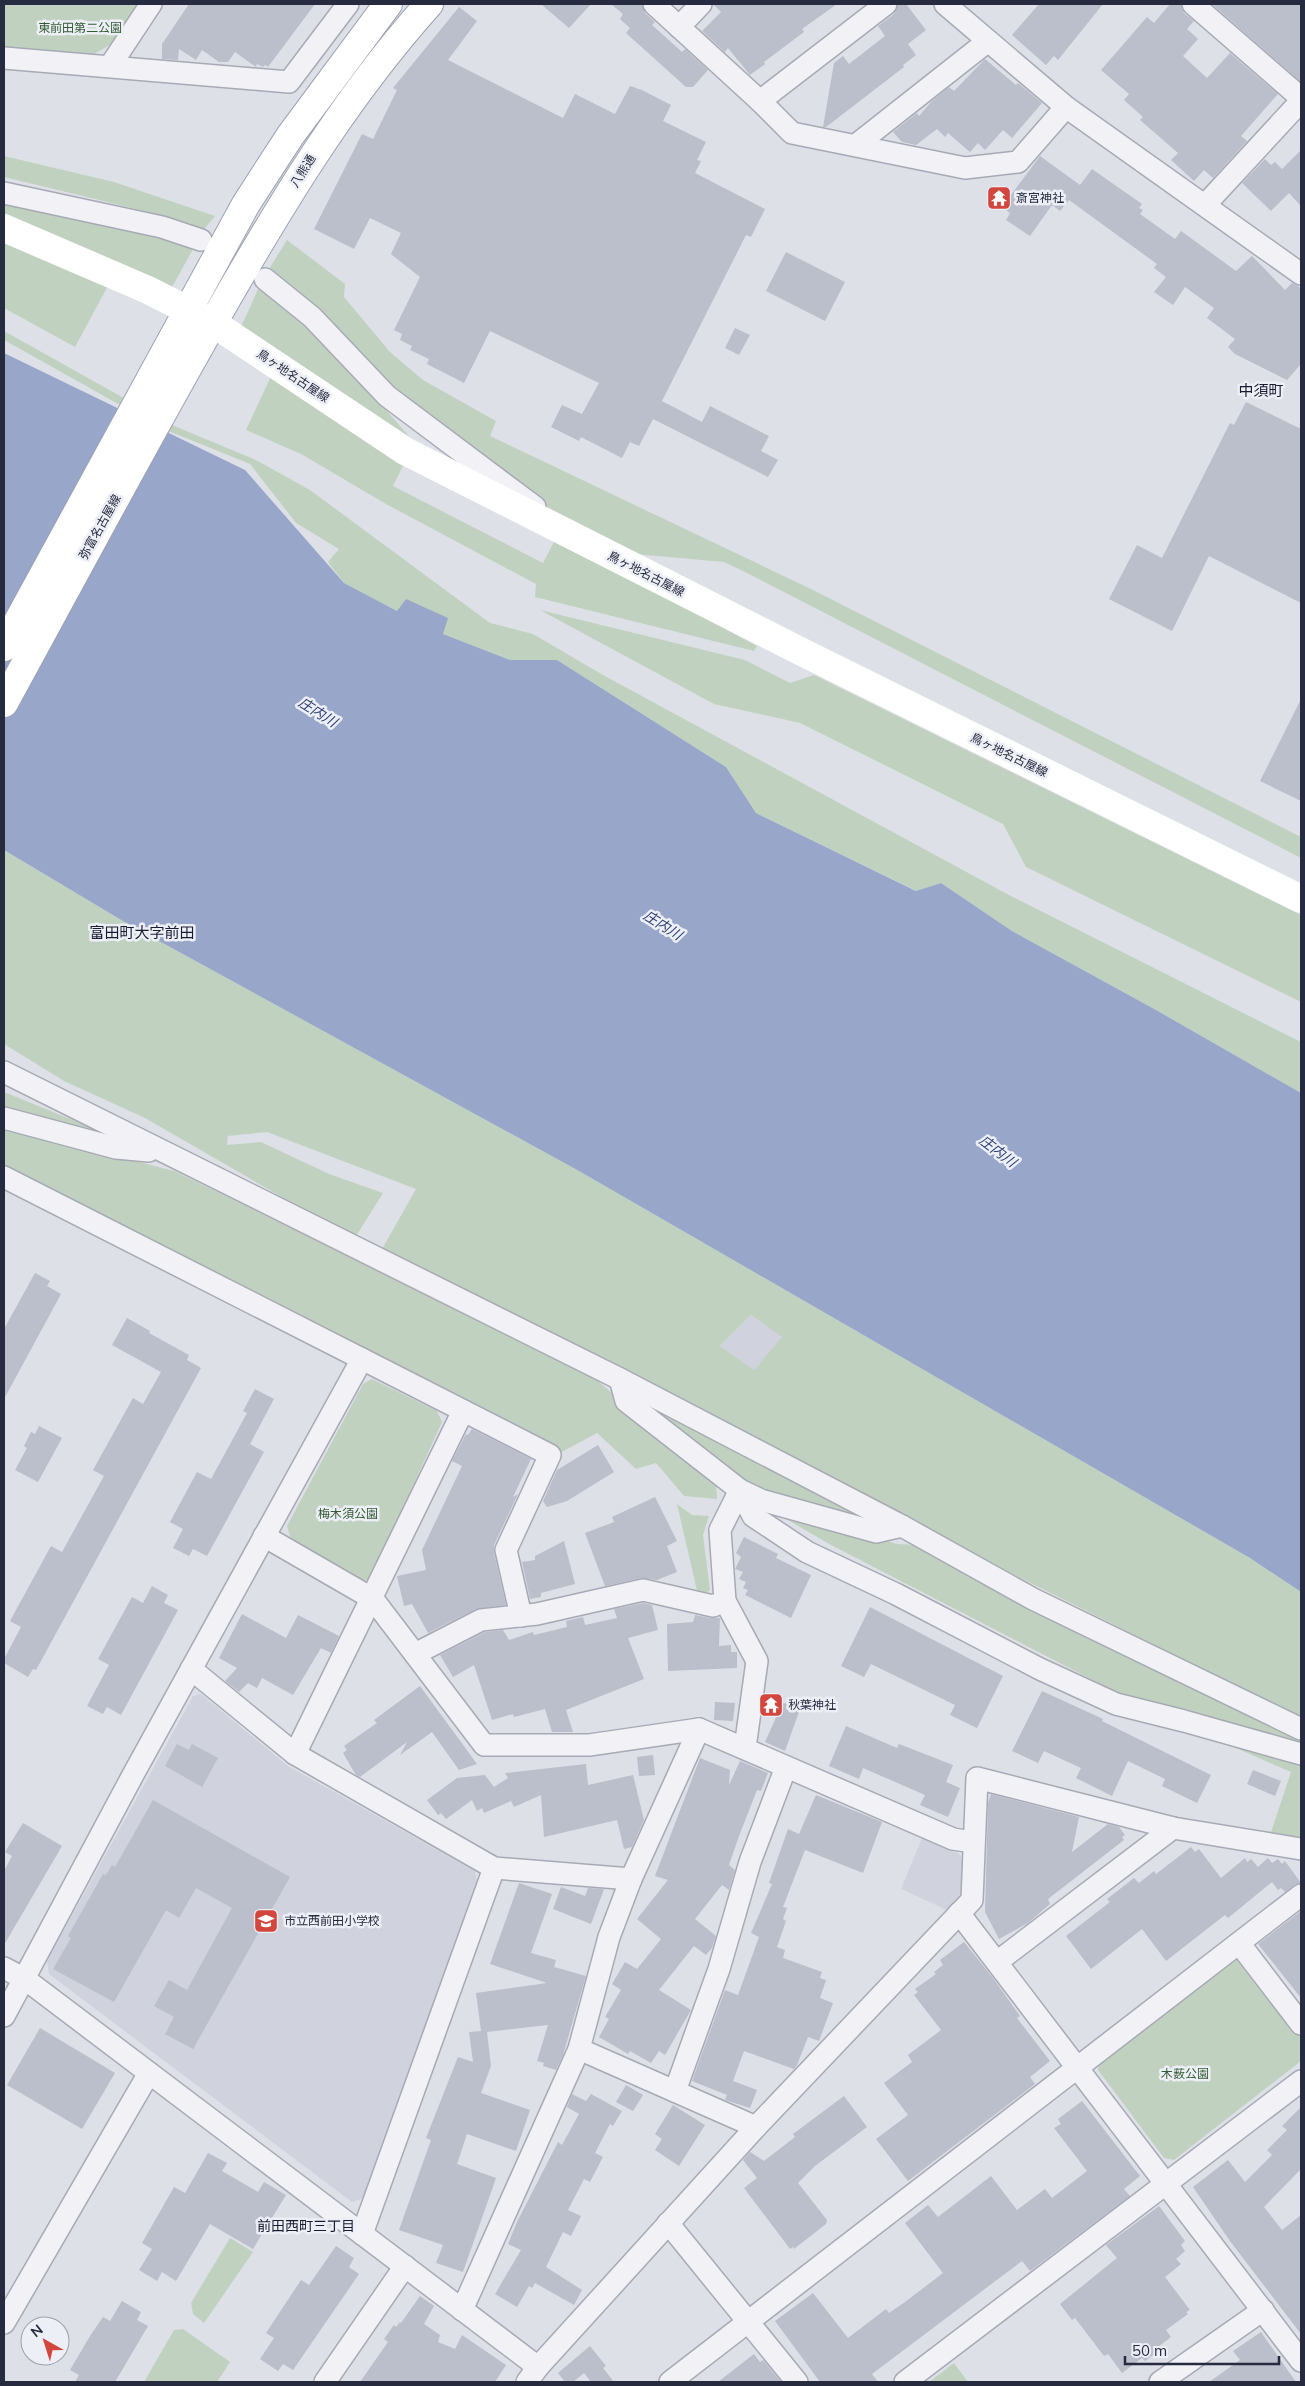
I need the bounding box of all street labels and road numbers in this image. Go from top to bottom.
street label: 八熊通 [287,151,318,190]
street label: 鳥ヶ地名古屋線 [254,346,332,405]
street label: 弥富名古屋線 [76,492,124,562]
street label: 鳥ヶ地名古屋線 [605,548,687,599]
street label: 鳥ヶ地名古屋線 [968,729,1050,780]

